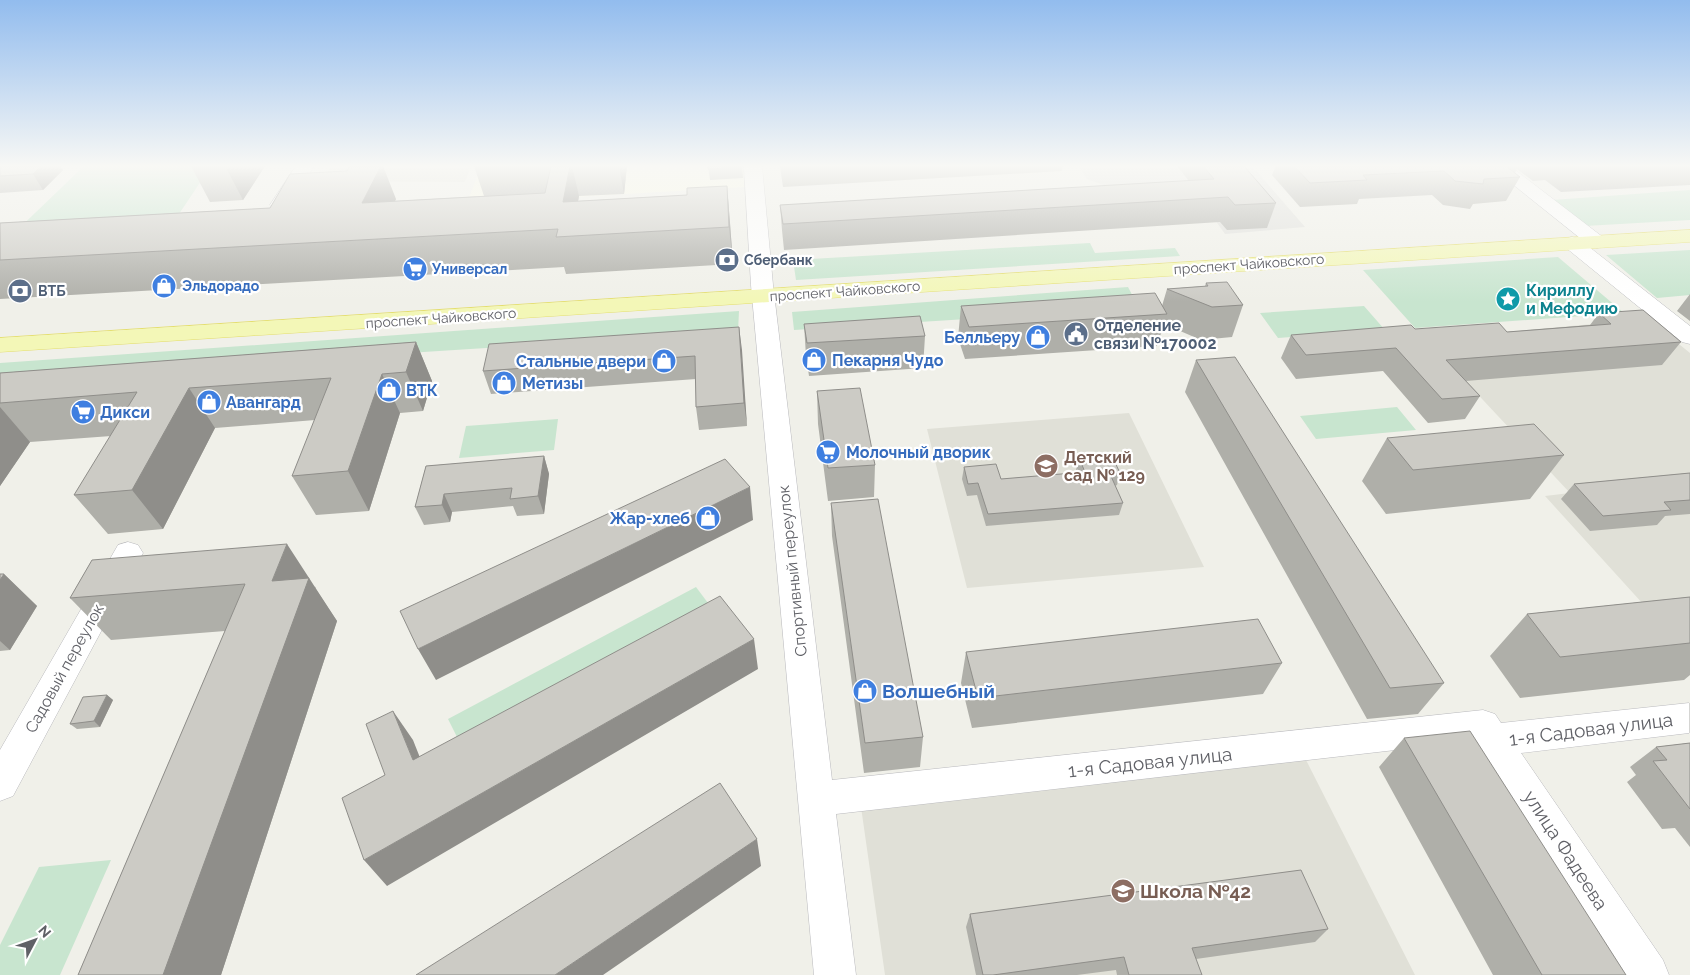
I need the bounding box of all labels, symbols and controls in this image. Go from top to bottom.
bank icon: Сбербанк [714,247,740,273]
street label: проспект Чайковского [1173,251,1325,277]
place label: Сбербанк [744,252,813,268]
supermarket icon: Универсал [402,256,428,282]
place label: Универсал [431,261,507,277]
shop icon: Эльдорадо [151,273,177,299]
bank icon: ВТБ [7,278,33,304]
place label: Эльдорадо [182,278,260,294]
street label: проспект Чайковского [769,278,921,304]
place label: Кириллу и Мефодию [1526,281,1618,318]
place label: ВТБ [38,283,66,299]
place icon: Кириллу и Мефодию [1495,286,1521,312]
street label: проспект Чайковского [365,305,517,331]
place label: Отделение связи №170002 [1094,316,1216,353]
public building icon: Отделение связи №170002 [1063,321,1089,347]
shop icon: Белльеру [1025,324,1051,350]
place label: Белльеру [944,328,1020,347]
shop icon: Пекарня Чудо [801,347,827,373]
shop icon: Стальные двери [651,348,677,374]
place label: Пекарня Чудо [832,351,944,370]
place label: Стальные двери [516,352,646,371]
shop icon: Метизы [491,370,517,396]
place label: Метизы [522,374,583,393]
shop icon: ВТК [376,377,402,403]
place label: ВТК [406,381,438,400]
shop icon: Авангард [196,389,222,415]
place label: Авангард [226,393,301,412]
supermarket icon: Дикси [70,399,96,425]
place label: Дикси [100,403,150,422]
supermarket icon: Молочный дворик [815,439,841,465]
place label: Молочный дворик [846,443,991,462]
place label: Детский сад № 129 [1064,448,1145,485]
school or university icon: Детский сад № 129 [1033,453,1059,479]
street label: Спортивный переулок [774,484,811,657]
shop icon: Жар-хлеб [695,505,721,531]
place label: Жар-хлеб [610,509,690,528]
street label: Садовый переулок [21,600,108,736]
shop icon: Волшебный [852,678,878,704]
place label: Волшебный [882,680,995,702]
street label: 1-я Садовая улица [1508,708,1674,750]
street label: 1-я Садовая улица [1067,742,1233,782]
street label: улица Фадеева [1519,786,1613,914]
school or university icon: Школа №42 [1110,878,1136,904]
place label: Школа №42 [1140,880,1251,902]
north arrow [10,915,60,965]
text: N [35,922,54,941]

